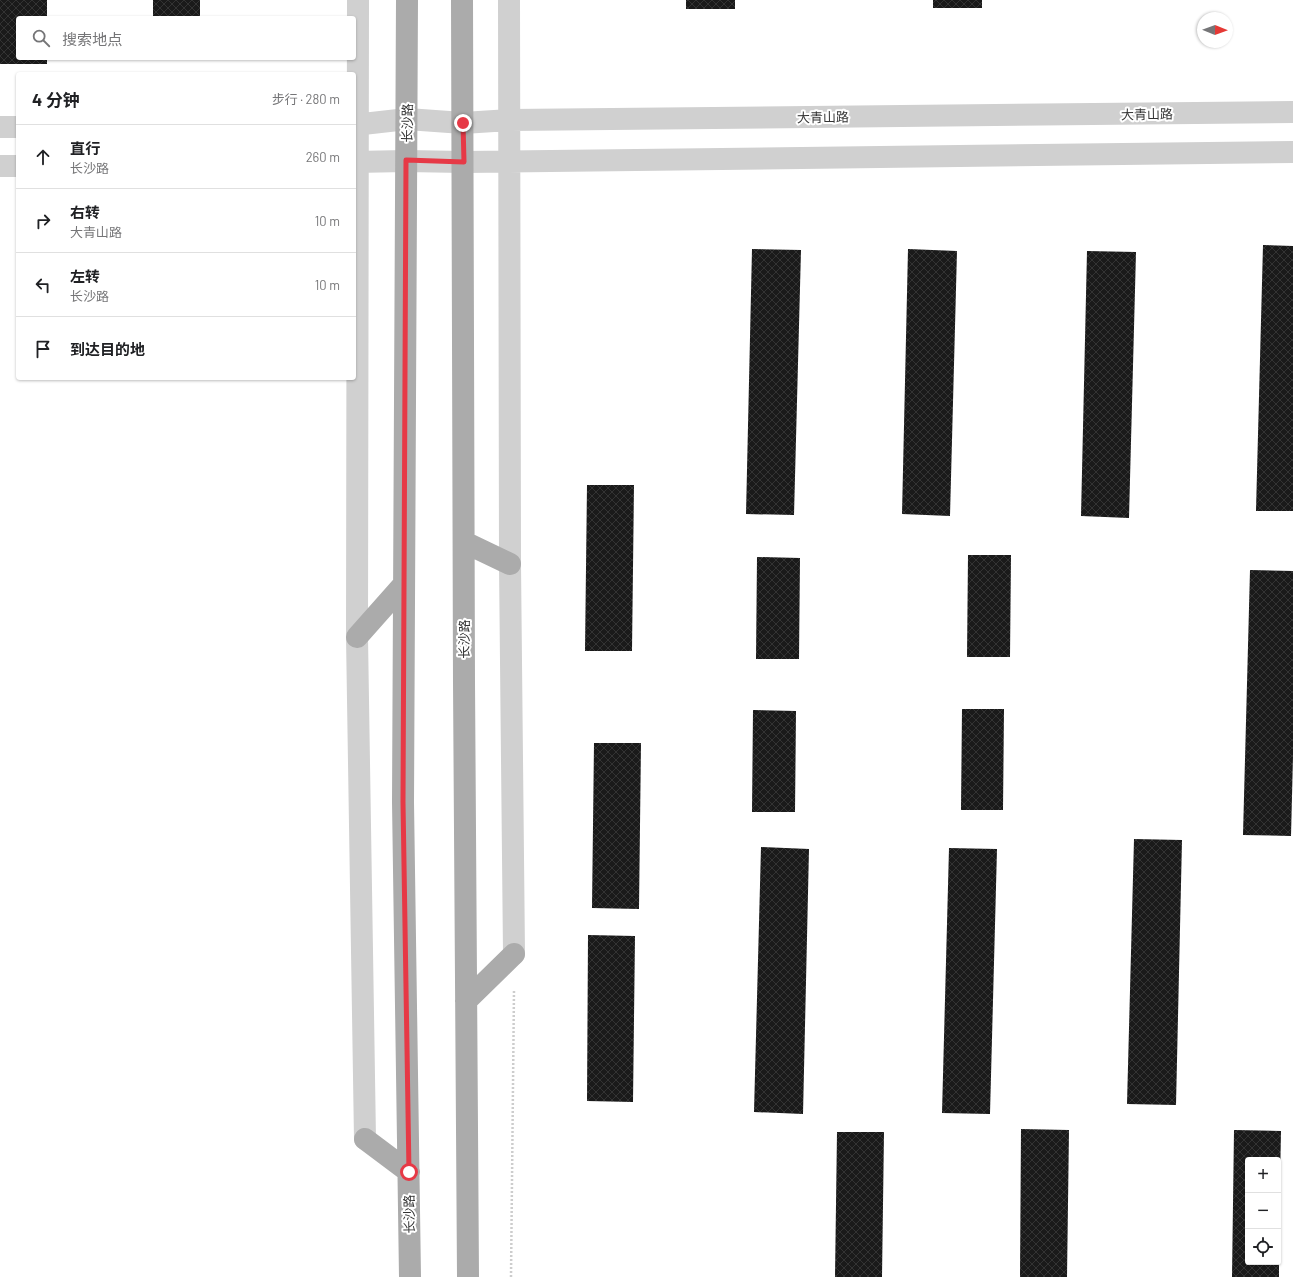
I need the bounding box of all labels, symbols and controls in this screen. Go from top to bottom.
north arrow [1197,12,1233,48]
search box [16,16,356,60]
icon: search [30,27,52,49]
text: 搜索地点 [62,30,122,48]
text: 4 分钟 [32,89,80,109]
text: 步行 · 280 m [272,91,340,107]
street label: 长沙路 [399,103,415,143]
street label: 大青山路 [1121,106,1173,122]
street label: 大青山路 [797,109,849,125]
route end [454,114,472,132]
text: 直行 [70,139,100,157]
icon: ahead [32,146,54,168]
text: 260 m [306,149,340,165]
text: 长沙路 [70,160,109,176]
text: 右转 [70,203,100,221]
icon: right [32,210,54,232]
text: 10 m [315,213,340,229]
text: 大青山路 [70,224,122,240]
text: 左转 [70,267,100,285]
icon: left [32,274,54,296]
text: 10 m [315,277,340,293]
text: 长沙路 [70,288,109,304]
icon: arrive [32,338,54,360]
text: 到达目的地 [70,340,145,358]
street label: 长沙路 [456,619,472,659]
map controls [1245,1157,1281,1265]
button: + [1245,1157,1281,1193]
route start [400,1163,418,1181]
button: − [1245,1193,1281,1229]
street label: 长沙路 [401,1194,417,1234]
button: locate [1245,1229,1281,1265]

